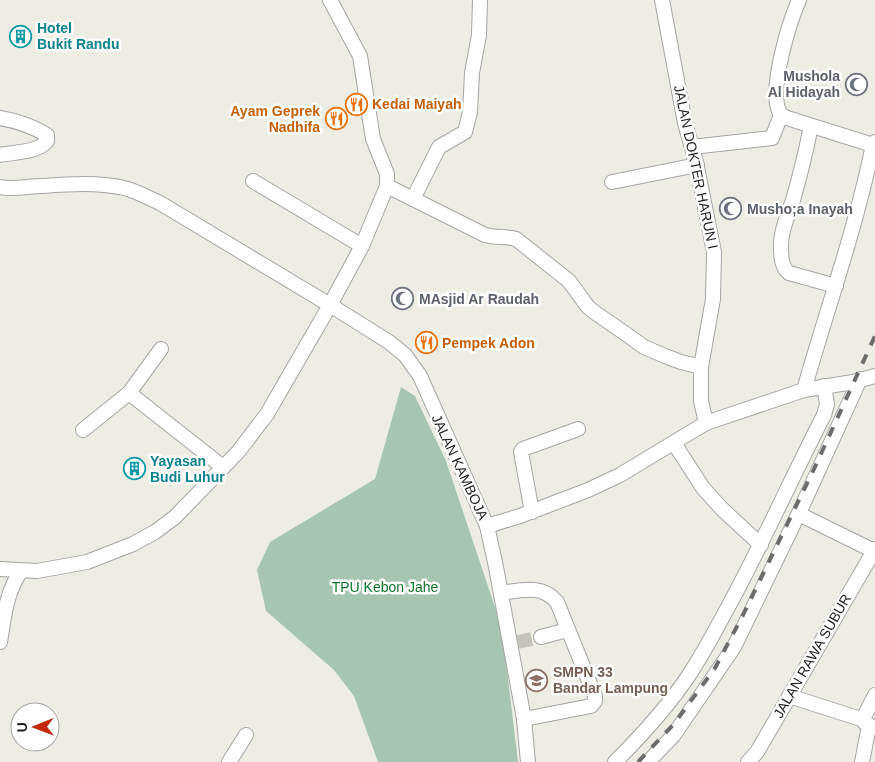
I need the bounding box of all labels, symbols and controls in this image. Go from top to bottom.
place label: Hotel Bukit Randu [37,20,119,52]
building icon: Hotel Bukit Randu [9,24,33,48]
place label: Mushola Al Hidayah [768,68,840,100]
mosque icon: Mushola Al Hidayah [844,72,868,96]
street label: JALAN DOKTER HARUN I [671,84,721,250]
restaurant icon: Kedai Maiyah [344,92,368,116]
place label: Kedai Maiyah [372,96,461,112]
place label: Ayam Geprek Nadhifa [230,103,320,135]
restaurant icon: Ayam Geprek Nadhifa [324,107,348,131]
mosque icon: Musho;a Inayah [719,197,743,221]
place label: Musho;a Inayah [747,201,853,217]
mosque icon: MAsjid Ar Raudah [391,287,415,311]
place label: MAsjid Ar Raudah [419,291,539,307]
restaurant icon: Pempek Adon [414,331,438,355]
place label: Pempek Adon [442,335,535,351]
street label: JALAN KAMBOJA [429,412,492,523]
place label: Yayasan Budi Luhur [150,453,225,485]
building icon: Yayasan Budi Luhur [122,457,146,481]
park label: TPU Kebon Jahe [332,579,439,595]
street label: JALAN RAWA SUBUR [770,591,854,721]
place label: SMPN 33 Bandar Lampung [553,664,668,696]
school or university icon: SMPN 33 Bandar Lampung [525,668,549,692]
north arrow [10,702,60,752]
text: U [14,722,30,732]

